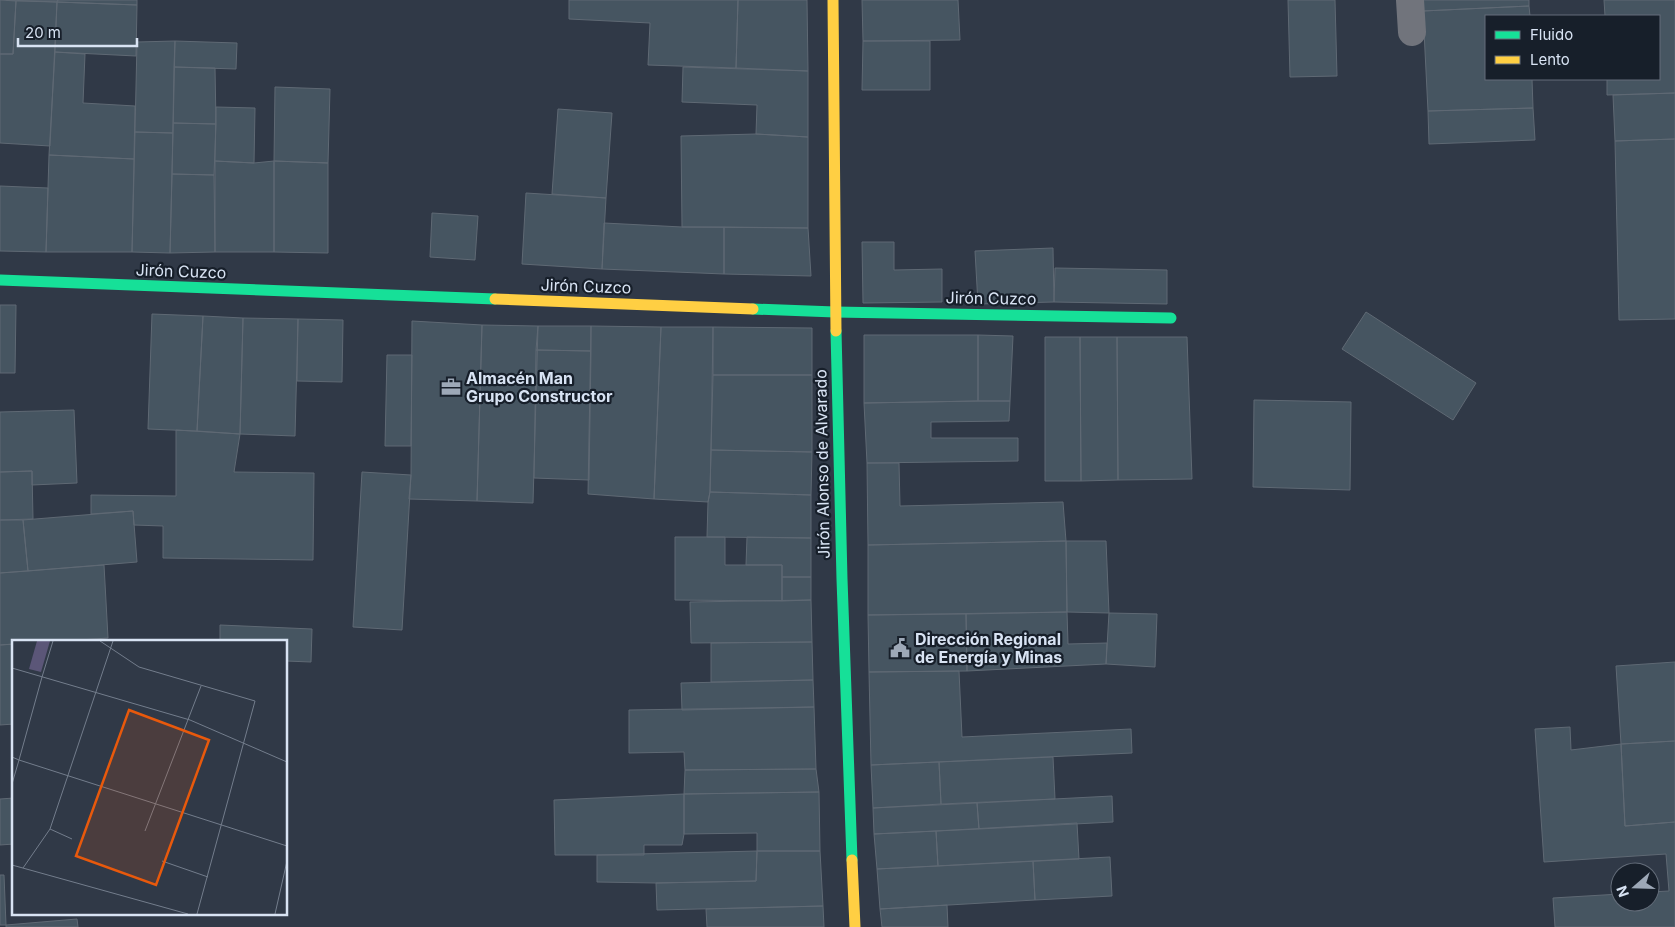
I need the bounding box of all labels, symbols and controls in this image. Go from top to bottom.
scale bar [18,15,136,47]
legend [1485,15,1660,80]
text: 20 m [25,23,61,42]
text: Fluido [1530,25,1573,44]
text: Lento [1530,50,1570,69]
street label: Jirón Cuzco [135,259,227,283]
street label: Jirón Cuzco [540,274,632,298]
street label: Jirón Cuzco [945,287,1037,309]
place label: Almacén Man Grupo Constructor [466,368,613,406]
street label: Jirón Alonso de Alvarado [810,369,834,559]
office icon: Almacén Man Grupo Constructor [440,376,462,398]
place label: Dirección Regional de Energía y Minas [915,629,1062,667]
public building icon: Dirección Regional de Energía y Minas [889,637,911,659]
inset map [12,640,288,914]
north arrow [1610,862,1660,912]
text: N [1613,884,1632,900]

